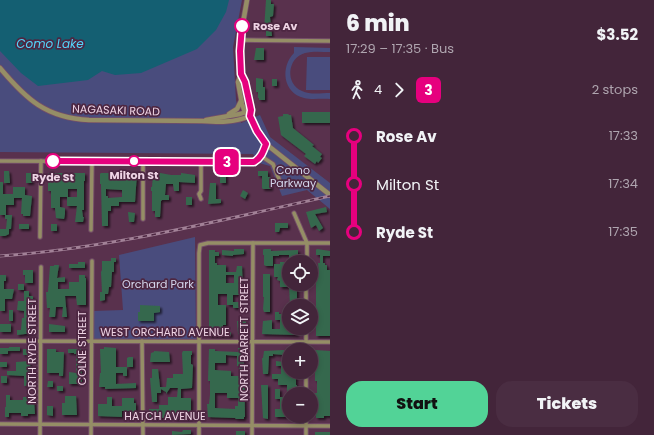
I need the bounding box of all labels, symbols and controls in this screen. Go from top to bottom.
text: 6 min [346,8,410,39]
marker: Rose Av [234,18,250,34]
place label: Rose Av [253,18,298,34]
text: $3.52 [597,24,638,45]
water label: Como Lake [16,35,84,52]
text: 17:29 – 17:35 · Bus [346,39,454,58]
icon: walk [346,79,368,101]
icon: forward [388,79,410,101]
text: 4 [374,80,382,99]
text: 3 [424,80,433,100]
text: 2 stops [592,80,638,99]
street label: NAGASAKI ROAD [72,100,160,120]
text: Rose Av [376,126,437,147]
text: 17:33 [609,126,638,145]
line badge: 3 [214,149,240,175]
text: 3 [223,152,231,172]
marker: Ryde St [45,153,61,169]
marker: Milton St [128,155,140,167]
park label: Como Parkway [270,162,317,191]
place label: Milton St [109,167,159,183]
place label: Ryde St [32,169,74,185]
text: Milton St [376,174,439,195]
text: 17:34 [608,174,638,193]
text: Ryde St [376,222,433,243]
text: 17:35 [608,222,638,241]
map controls [282,255,318,423]
button: locate [282,255,318,291]
park label: Orchard Park [122,276,194,292]
street label: NORTH BARRETT STREET [236,277,252,401]
street label: NORTH RYDE STREET [24,298,40,404]
button: layers [282,299,318,335]
street label: COLNE STREET [74,311,90,385]
street label: WEST ORCHARD AVENUE [100,324,230,340]
button: + [282,343,318,379]
button: Start [346,381,488,427]
button: Tickets [496,381,638,427]
button: − [282,387,318,423]
street label: HATCH AVENUE [124,408,206,424]

